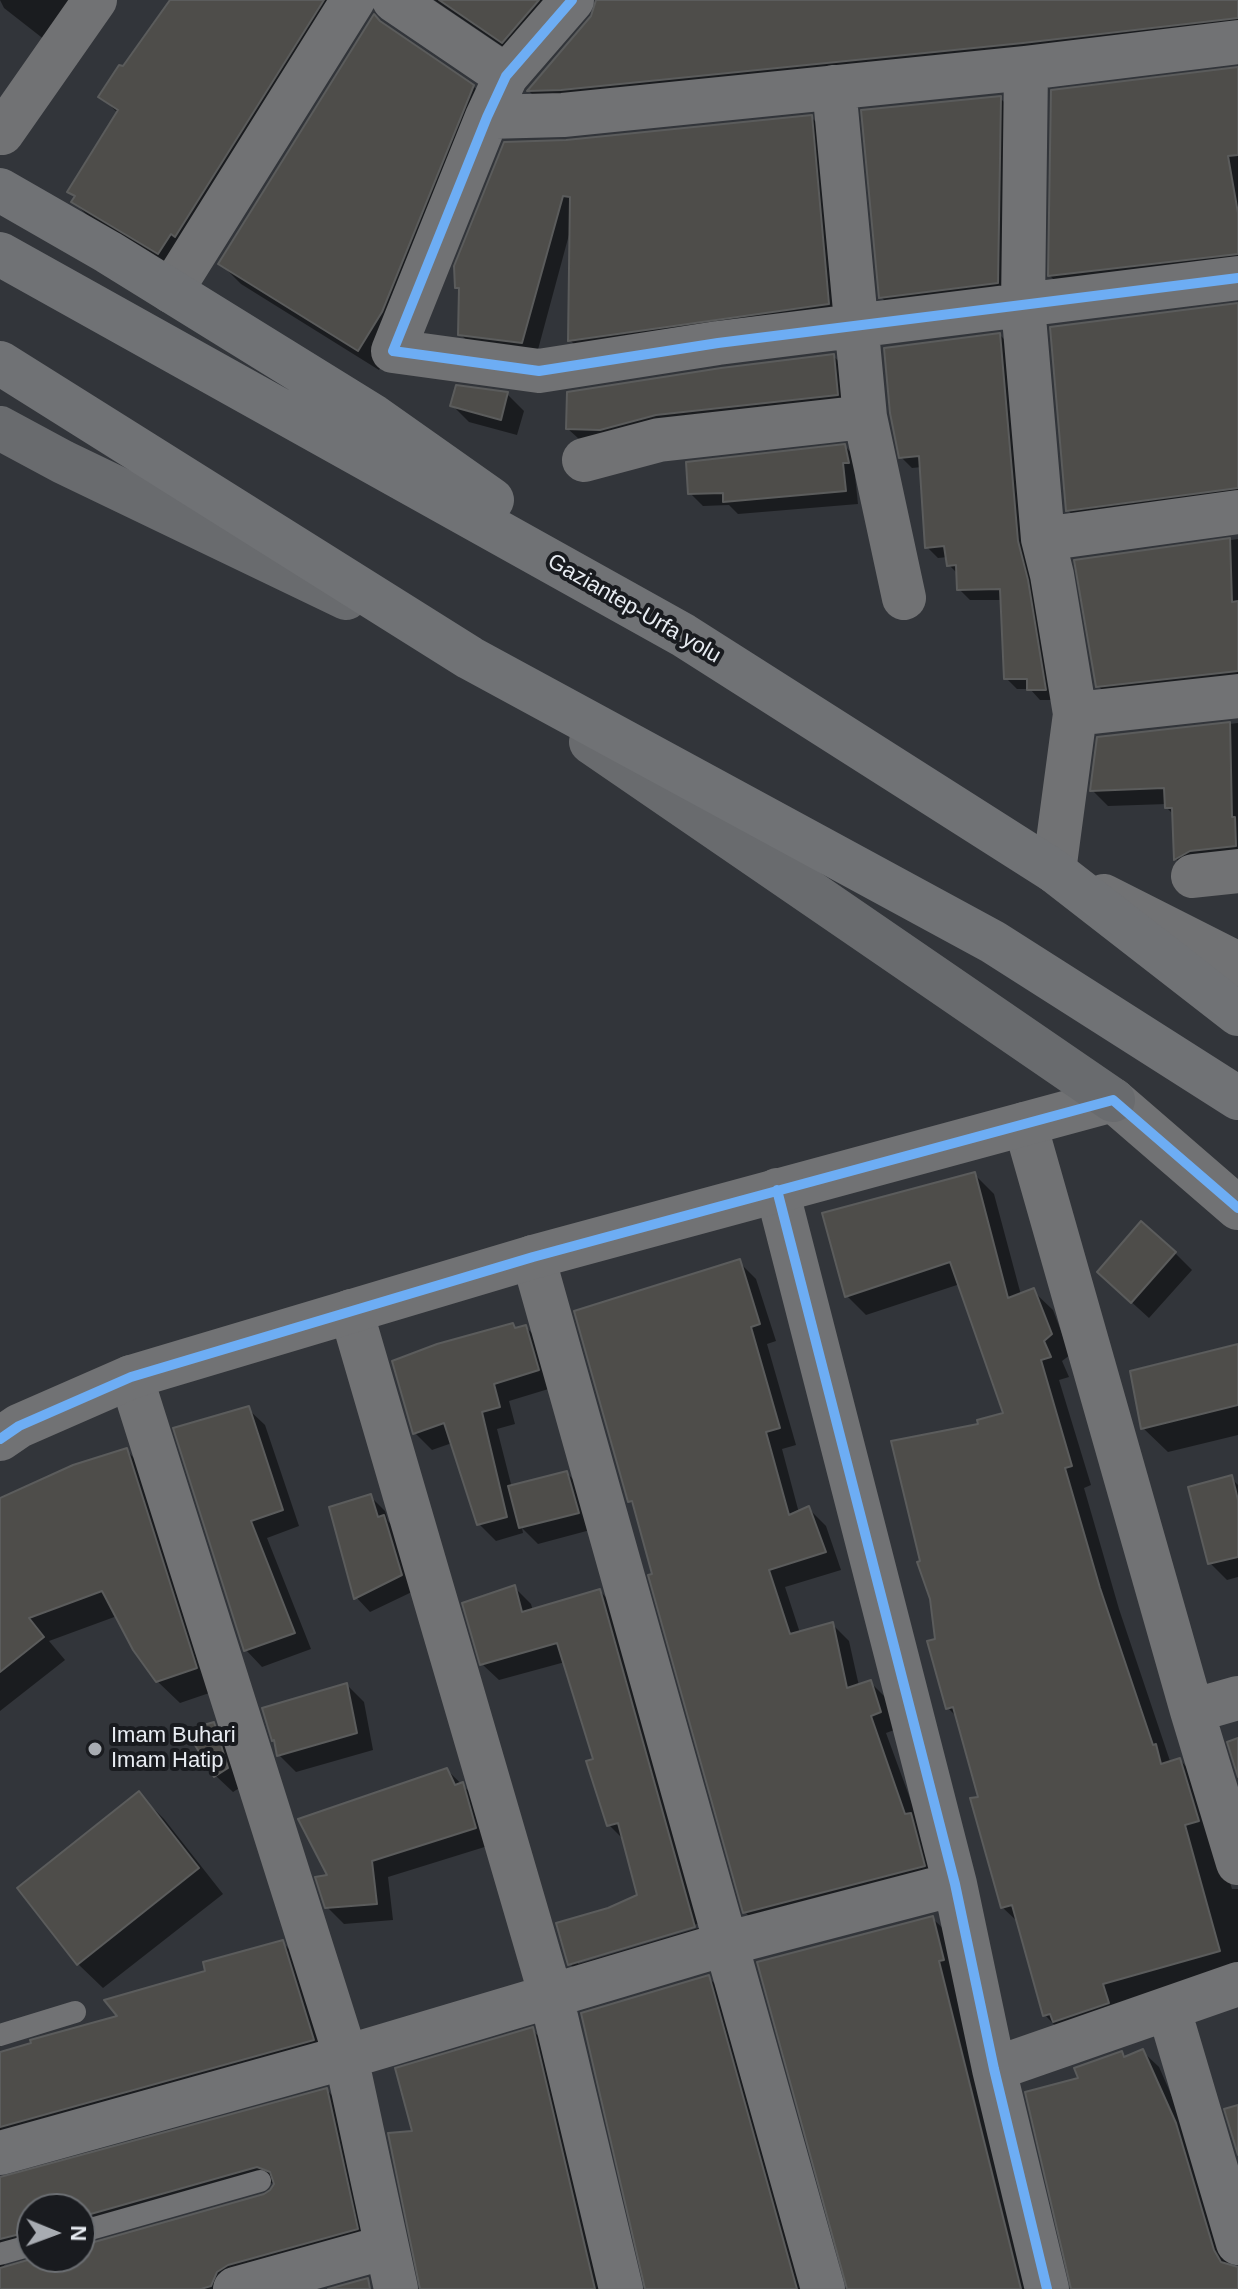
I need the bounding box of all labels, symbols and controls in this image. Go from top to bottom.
street label: Gaziantep-Urfa yolu [543,549,725,669]
place label: Imam Buhari Imam Hatip [111,1723,236,1774]
marker: Imam Buhari Imam Hatip [86,1740,104,1758]
north arrow [16,2193,96,2273]
text: N [66,2225,91,2242]

